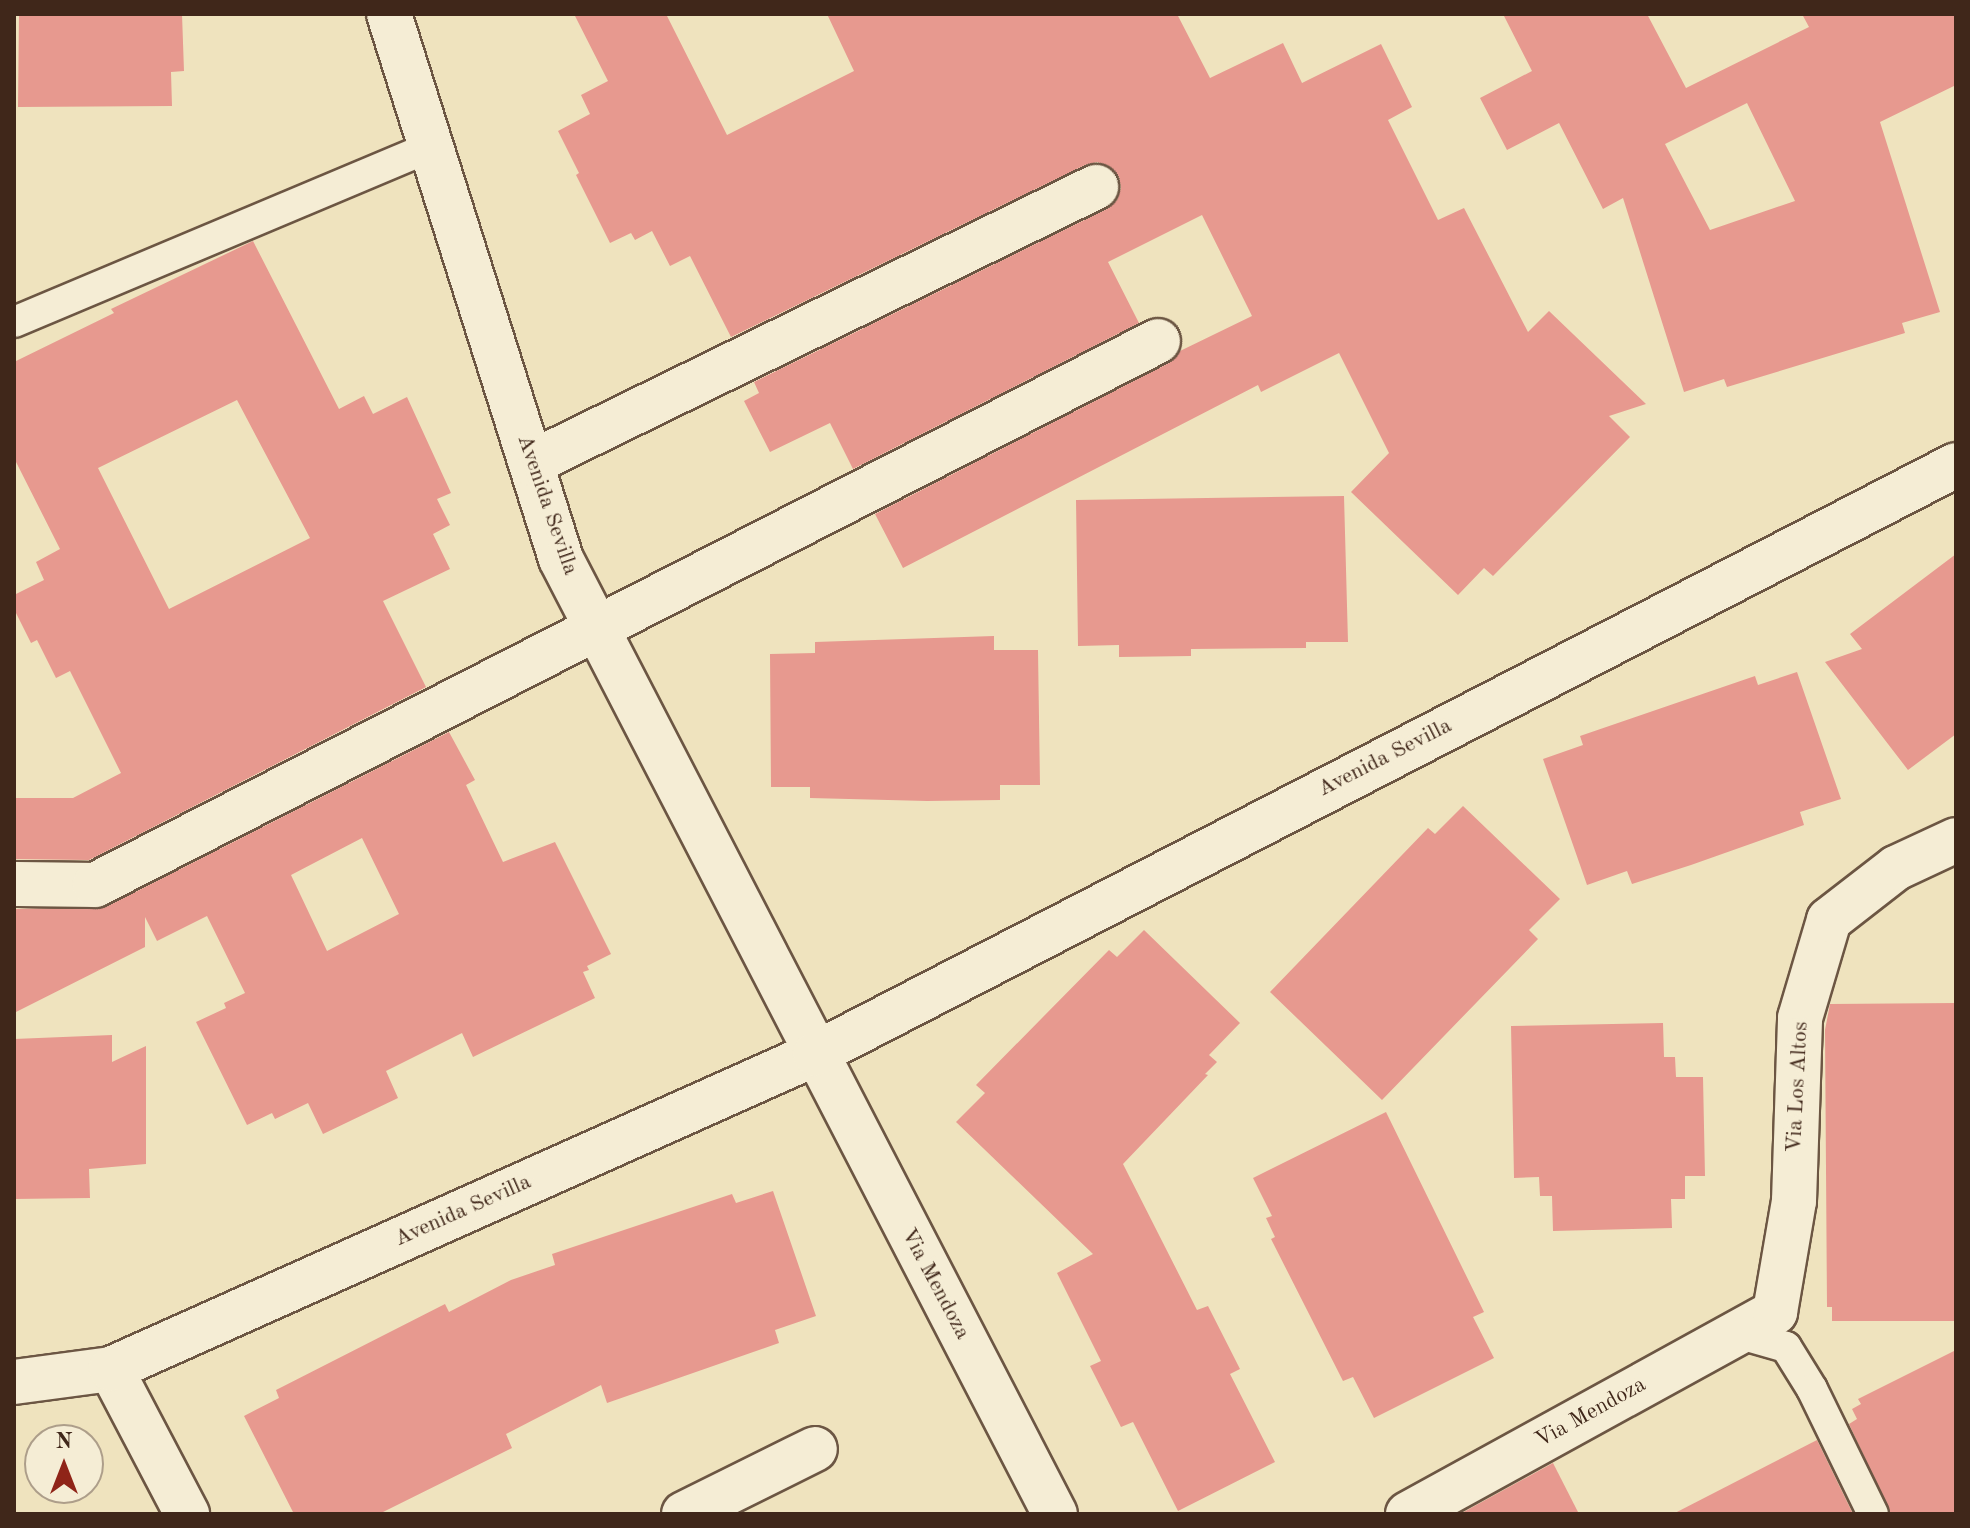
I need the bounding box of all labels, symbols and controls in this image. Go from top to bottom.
street label: Avenida Sevilla [511,431,583,579]
street label: Avenida Sevilla [1314,713,1456,803]
street label: Via Los Altos [1781,1021,1815,1153]
street label: Avenida Sevilla [391,1169,535,1253]
street label: Via Mendoza [895,1224,975,1344]
street label: Via Mendoza [1531,1372,1651,1454]
north arrow [24,1424,104,1504]
text: N [56,1431,72,1453]

